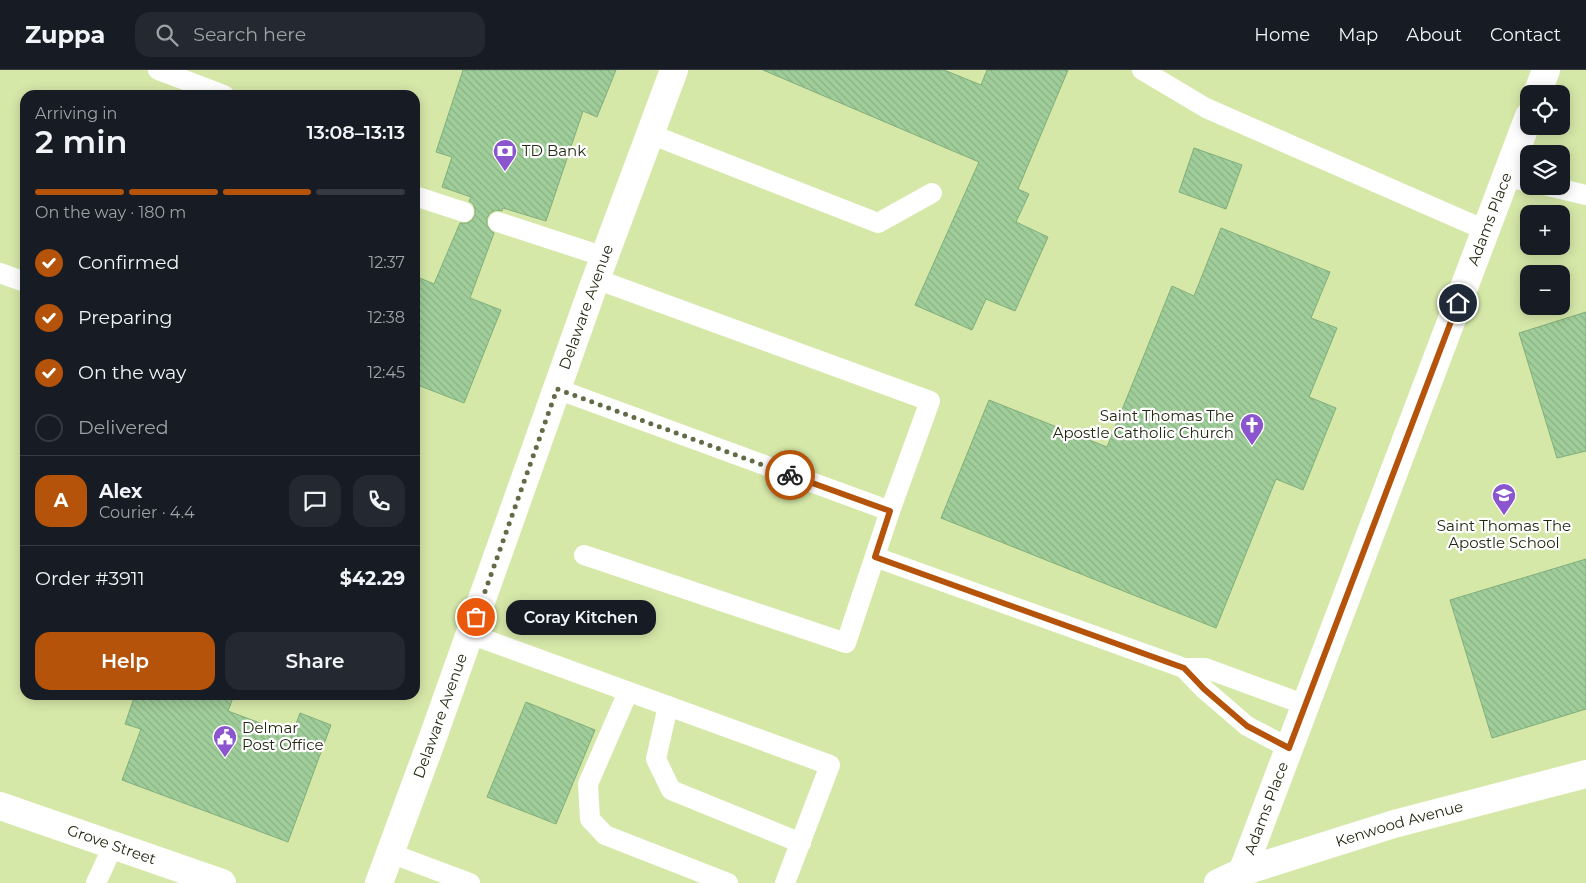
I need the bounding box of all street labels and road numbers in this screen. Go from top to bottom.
street label: Adams Place [1463,170,1516,268]
street label: Delaware Avenue [554,242,617,372]
street label: Delaware Avenue [409,651,471,781]
street label: Adams Place [1240,759,1292,857]
street label: Kenwood Avenue [1333,796,1465,851]
street label: Grove Street [65,820,159,868]

